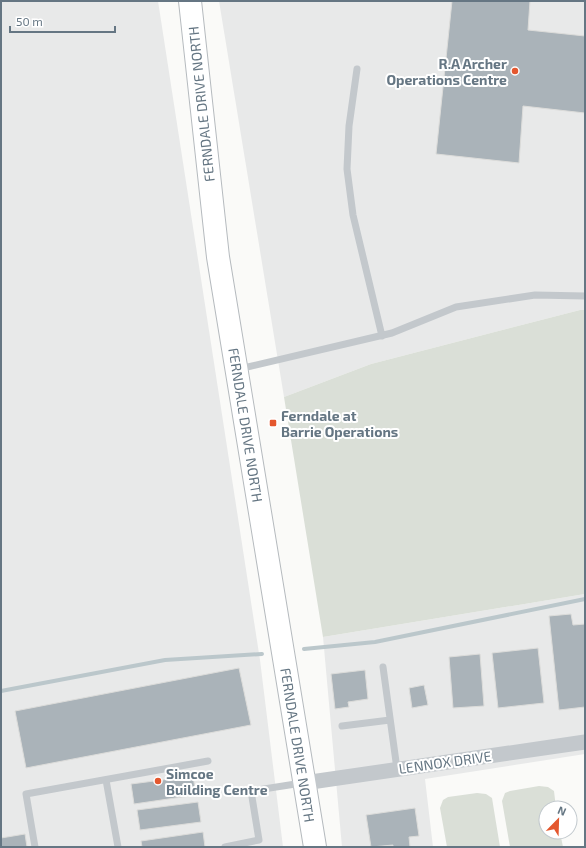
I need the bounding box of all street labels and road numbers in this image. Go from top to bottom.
street label: FERNDALE DRIVE NORTH [184,25,218,183]
street label: FERNDALE DRIVE NORTH [225,346,267,504]
street label: FERNDALE DRIVE NORTH [277,666,319,824]
street label: LENNOX DRIVE [398,747,493,777]

